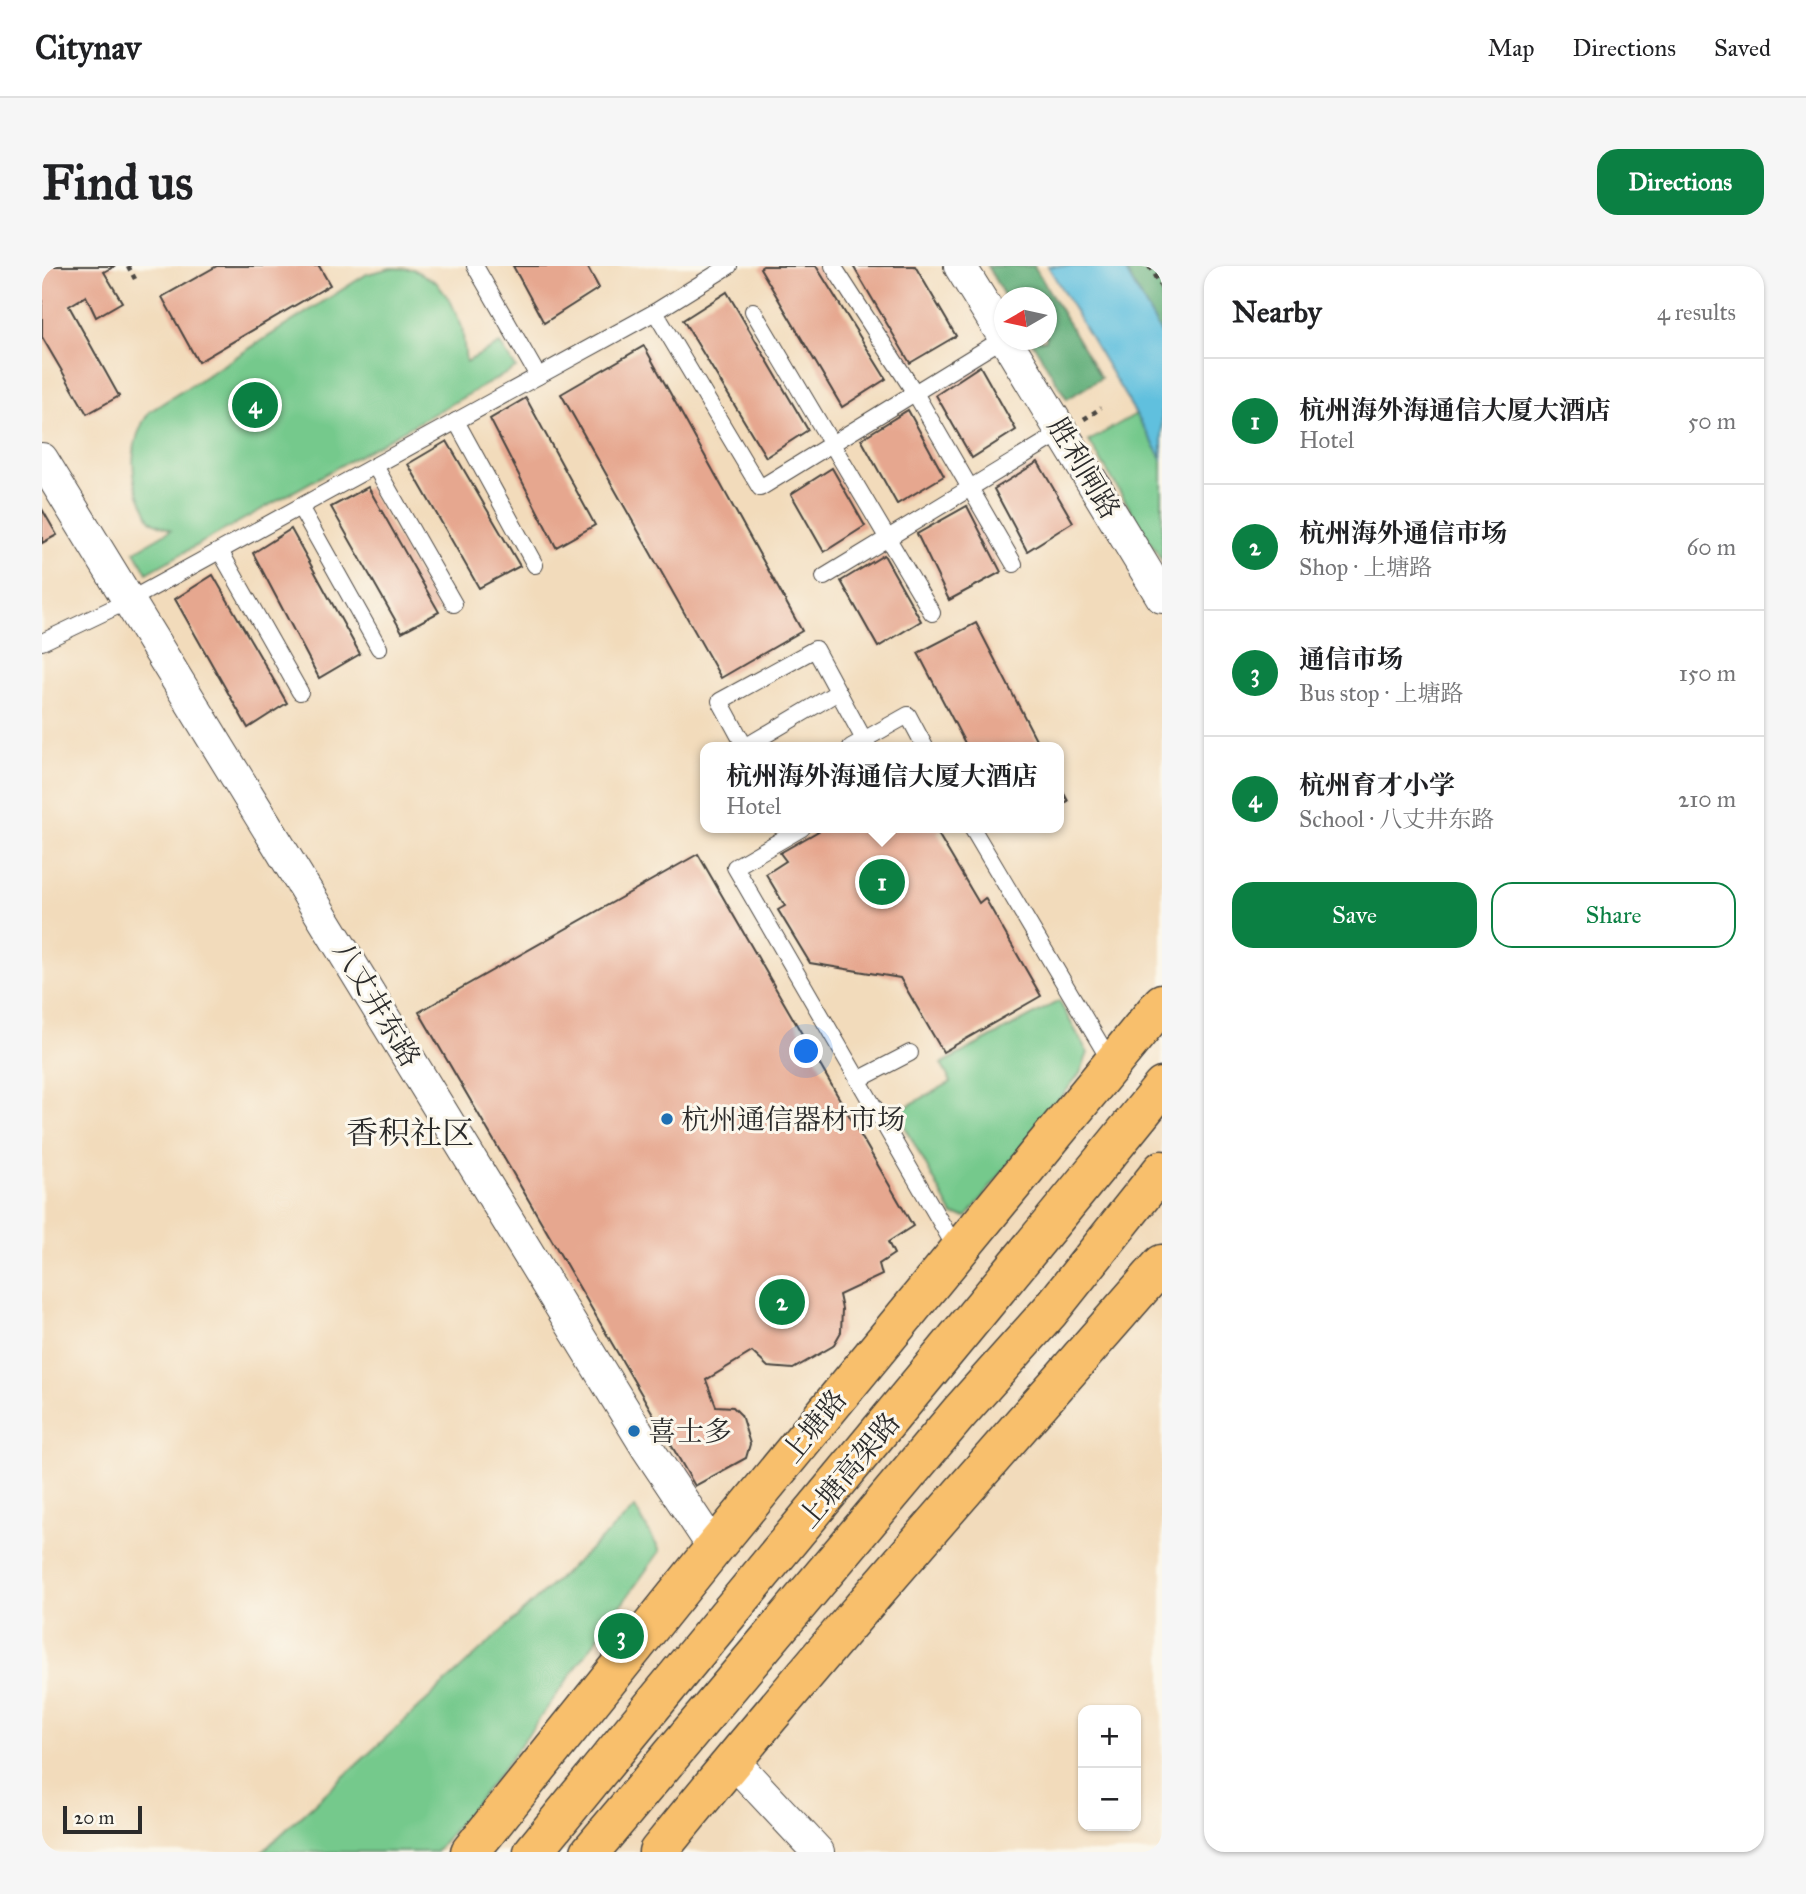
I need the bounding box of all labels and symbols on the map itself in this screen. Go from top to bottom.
north arrow [994,287,1057,350]
pin: 4 [232,379,278,431]
street label: 胜利闸路 [1040,411,1128,525]
pin: 1 [859,856,905,908]
street label: 八丈井东路 [326,935,428,1073]
your location [789,1034,823,1068]
place label: 杭州通信器材市场 [681,1102,905,1137]
marker: 杭州通信器材市场 [659,1111,675,1127]
district label: 香积社区 [346,1114,474,1153]
pin: 2 [759,1276,805,1328]
street label: 上塘路 [774,1382,854,1470]
street label: 上塘高架路 [791,1405,907,1535]
place label: 喜士多 [648,1414,732,1449]
marker: 喜士多 [626,1423,642,1439]
pin: 3 [598,1610,644,1662]
scale bar [63,1803,142,1835]

